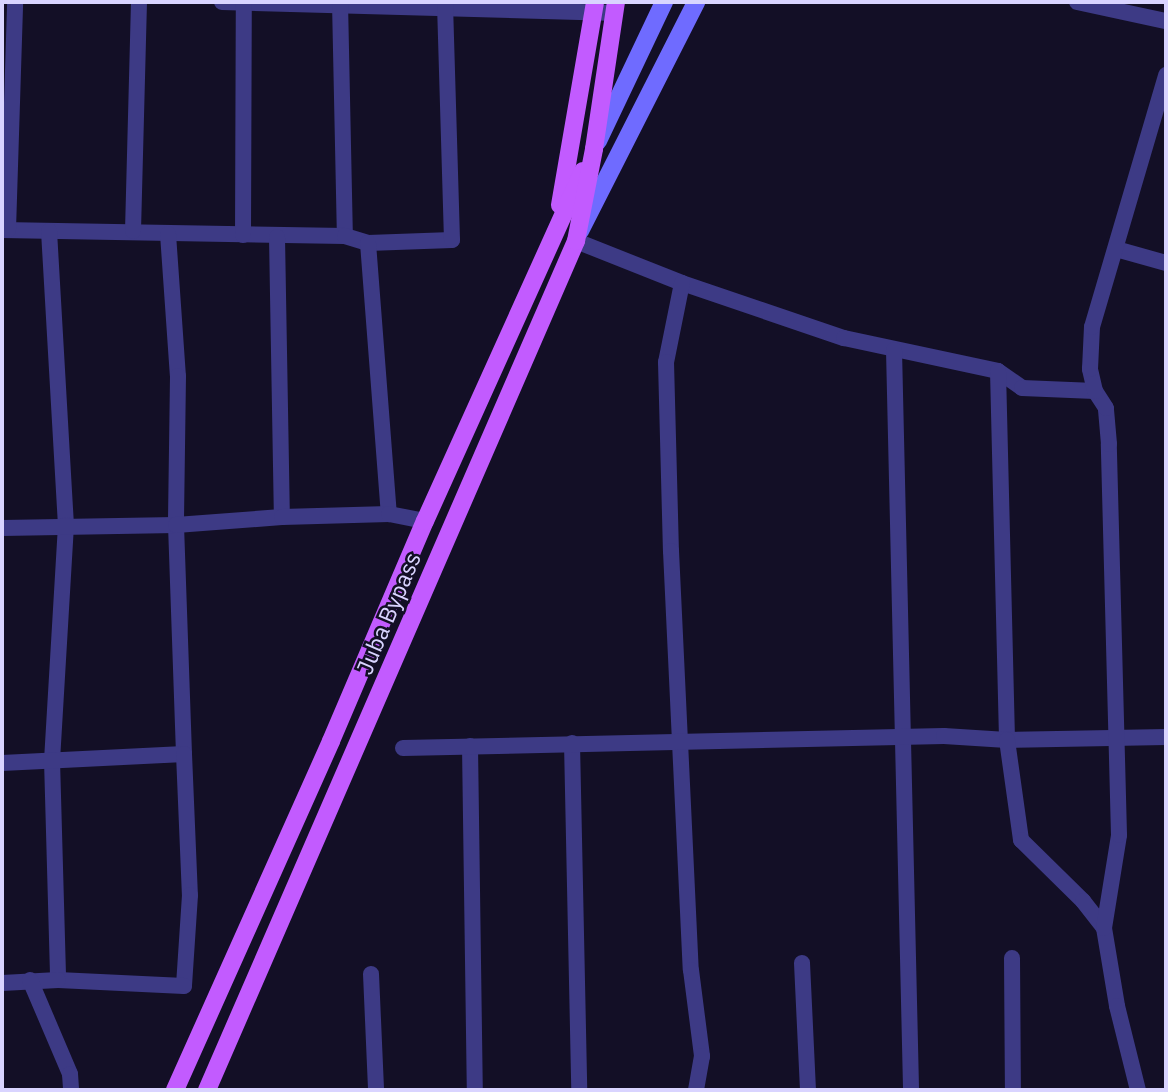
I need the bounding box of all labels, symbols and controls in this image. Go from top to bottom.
street label: Juba Bypass [350,548,426,678]

